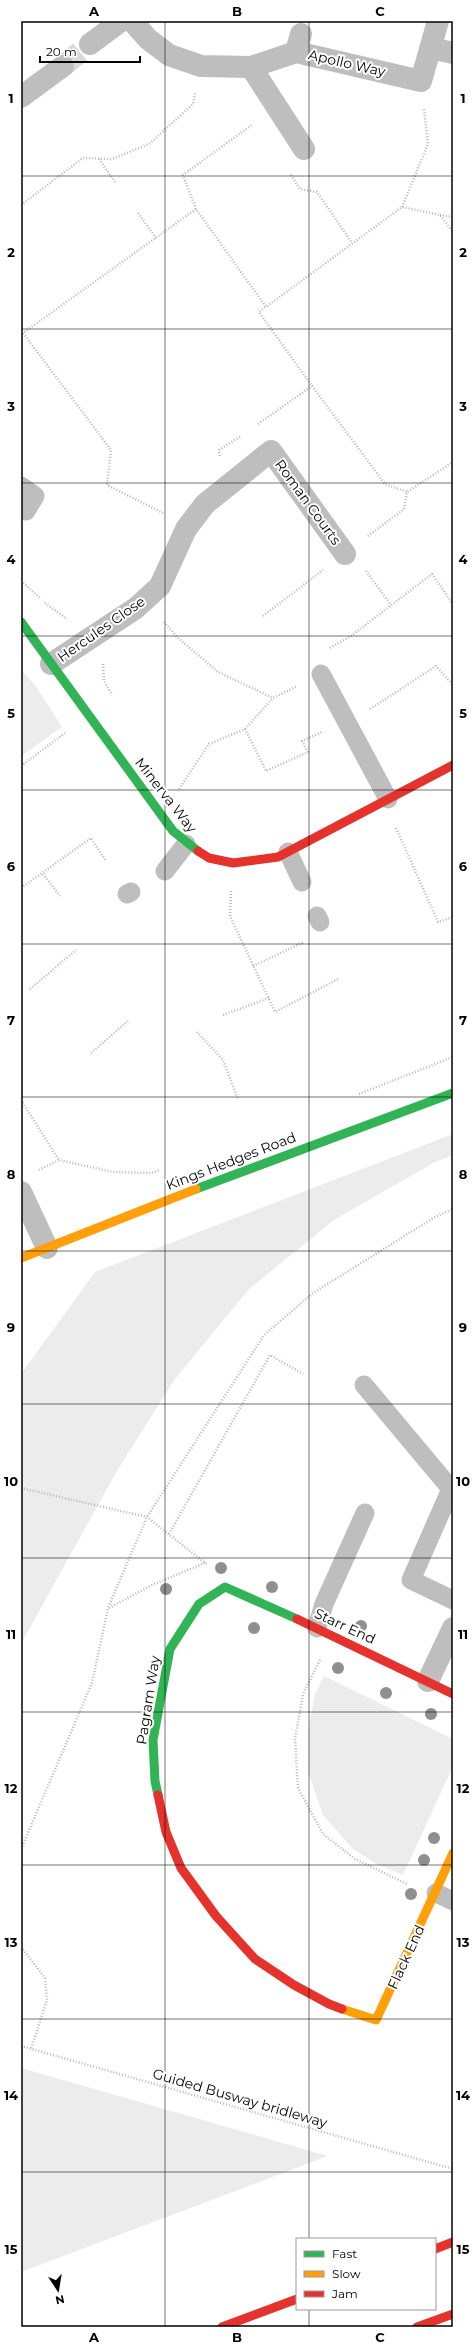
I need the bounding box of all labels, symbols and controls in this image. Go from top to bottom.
text: A [88,3,100,19]
text: B [232,3,242,19]
text: C [375,3,385,19]
scale bar [40,38,140,64]
text: 20 m [46,44,77,59]
street label: Apollo Way [307,45,388,81]
text: 1 [8,90,14,106]
text: 1 [460,90,466,106]
text: 2 [7,244,15,260]
text: 2 [459,244,467,260]
text: 3 [6,398,15,414]
text: 3 [458,398,467,414]
street label: Roman Courts [271,456,345,548]
text: 4 [7,551,16,567]
text: 4 [459,551,468,567]
street label: Hercules Close [54,592,148,666]
text: 5 [7,705,15,721]
text: 5 [459,705,467,721]
street label: Minerva Way [131,754,201,837]
text: 6 [7,858,16,874]
text: 6 [459,858,468,874]
text: 7 [7,1012,15,1028]
text: 7 [459,1012,467,1028]
street label: Kings Hedges Road [163,1128,299,1194]
text: 8 [7,1166,16,1182]
text: 8 [459,1166,468,1182]
text: 9 [7,1319,15,1335]
text: 9 [459,1319,467,1335]
text: 10 [4,1473,18,1489]
text: 10 [456,1473,470,1489]
street label: Starr End [312,1604,378,1648]
text: 11 [6,1626,16,1642]
text: 11 [458,1626,468,1642]
street label: Pagram Way [132,1654,164,1746]
text: 12 [5,1780,18,1796]
text: 12 [457,1780,470,1796]
street label: Flack End [383,1922,429,1992]
text: 13 [5,1934,18,1950]
text: 13 [457,1934,470,1950]
street label: Guided Busway bridleway [151,2064,330,2132]
text: 14 [4,2087,18,2103]
text: 14 [456,2087,470,2103]
legend [296,2238,436,2310]
text: 15 [5,2241,18,2257]
text: 15 [457,2241,470,2257]
text: Fast [332,2246,357,2261]
text: Slow [332,2266,361,2281]
north arrow [38,2270,78,2310]
text: Jam [331,2286,358,2301]
text: N [54,2292,66,2308]
text: A [88,2329,100,2345]
text: B [232,2329,242,2345]
text: C [375,2329,385,2345]

